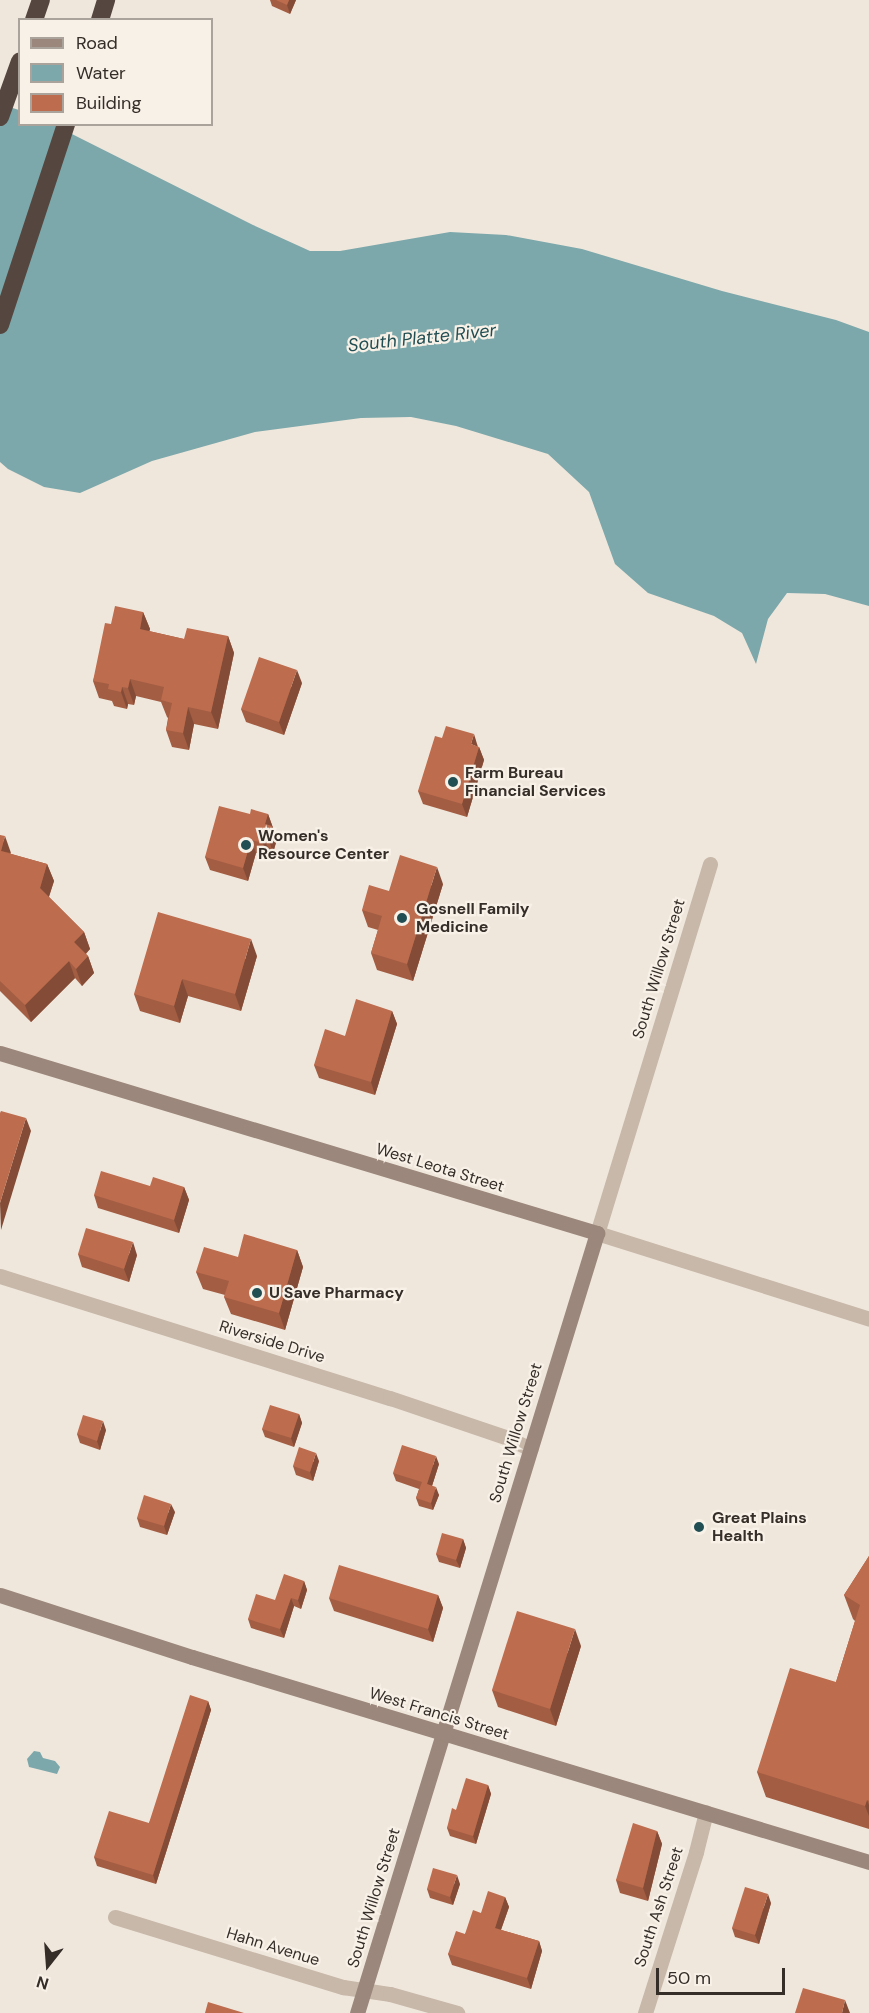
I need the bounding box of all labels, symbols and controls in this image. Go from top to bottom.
legend [18,18,213,126]
text: Road [76,31,118,55]
text: Water [76,61,126,85]
text: Building [76,91,141,115]
water label: South Platte River [347,319,497,357]
place label: Farm Bureau Financial Services [465,763,606,801]
marker: Farm Bureau Financial Services [446,775,460,789]
place label: Women's Resource Center [258,826,389,864]
marker: Women's Resource Center [239,838,253,852]
street label: South Willow Street [629,897,689,1041]
place label: Gosnell Family Medicine [416,899,529,937]
marker: Gosnell Family Medicine [393,909,411,927]
street label: West Leota Street [374,1139,506,1197]
place label: U Save Pharmacy [269,1283,404,1303]
marker: U Save Pharmacy [250,1286,264,1300]
street label: Riverside Drive [217,1317,327,1367]
street label: South Willow Street [486,1361,546,1505]
place label: Great Plains Health [712,1508,807,1546]
marker: Great Plains Health [690,1518,708,1536]
street label: West Francis Street [367,1684,511,1744]
street label: South Willow Street [344,1826,404,1970]
street label: South Ash Street [631,1845,687,1969]
street label: Hahn Avenue [224,1924,322,1970]
north arrow [18,1935,78,1995]
scale bar [659,1956,788,1994]
text: 50 m [667,1966,711,1990]
text: N [34,1971,51,1994]

